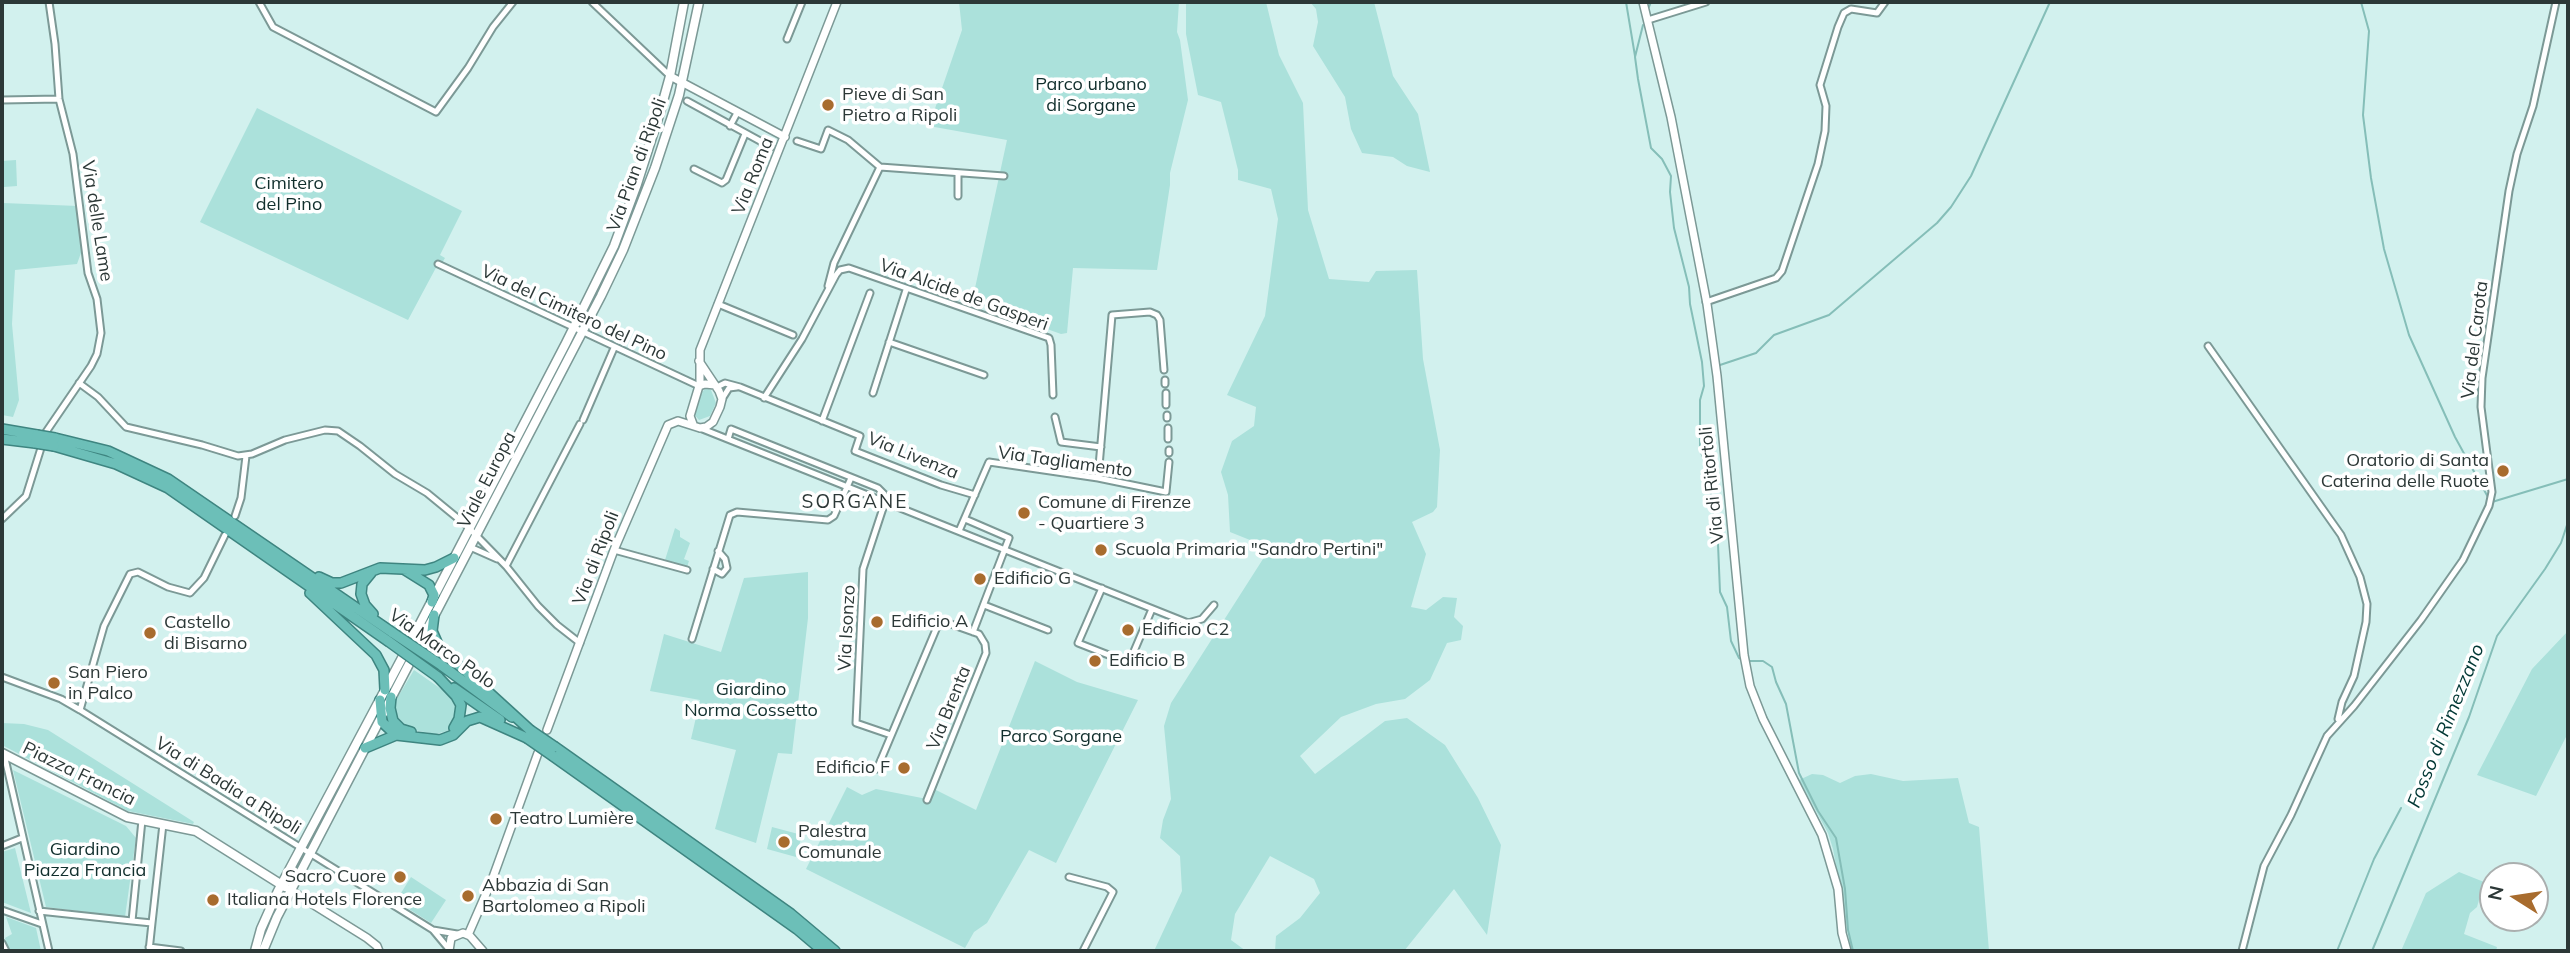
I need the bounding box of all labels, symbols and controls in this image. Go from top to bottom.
park label: Parco urbano di Sorgane [1035,74,1147,116]
place label: Pieve di San Pietro a Ripoli [842,84,957,126]
street label: Via Pian di Ripoli [603,95,671,235]
marker: Pieve di San Pietro a Ripoli [820,97,836,113]
street label: Via Roma [728,134,778,218]
street label: Via delle Lame [77,159,117,283]
park label: Cimitero del Pino [254,173,324,216]
street label: Via Alcide de Gasperi [877,254,1051,336]
street label: Via del Cimitero del Pino [478,260,670,366]
street label: Via del Carota [2457,280,2493,400]
street label: Via di Ritortoli [1695,425,1729,545]
street label: Viale Europa [453,428,521,532]
street label: Via Livenza [864,428,962,484]
street label: Via Tagliamento [996,442,1134,482]
place label: Oratorio di Santa Caterina delle Ruote [2321,450,2489,492]
marker: Oratorio di Santa Caterina delle Ruote [2495,463,2511,479]
district label: SORGANE [802,491,908,513]
place label: Comune di Firenze - Quartiere 3 [1038,492,1191,534]
marker: Comune di Firenze - Quartiere 3 [1016,505,1032,521]
street label: Via di Ripoli [568,508,624,608]
place label: Scuola Primaria "Sandro Pertini" [1115,539,1383,561]
marker: Scuola Primaria "Sandro Pertini" [1093,542,1109,558]
place label: Edificio G [994,568,1071,590]
marker: Edificio G [972,571,988,587]
street label: Via Isonzo [834,584,860,672]
street label: Via Marco Polo [385,604,499,694]
place label: Edificio A [891,611,968,633]
place label: Castello di Bisarno [164,612,247,654]
marker: Edificio A [869,614,885,630]
place label: Edificio C2 [1142,619,1229,641]
marker: Edificio C2 [1120,622,1136,638]
marker: Castello di Bisarno [142,625,158,641]
water label: Fosso di Rimezzano [2403,641,2489,811]
place label: Edificio B [1109,650,1185,672]
marker: Edificio B [1087,653,1103,669]
place label: San Piero in Palco [68,662,148,704]
street label: Via Brenta [922,663,976,753]
marker: San Piero in Palco [46,675,62,691]
park label: Giardino Norma Cossetto [684,679,818,722]
park label: Parco Sorgane [1000,726,1122,748]
street label: Via di Badia a Ripoli [151,732,305,840]
street label: Piazza Francia [19,737,139,811]
place label: Edificio F [816,757,890,779]
marker: Edificio F [896,760,912,776]
place label: Teatro Lumière [510,808,634,830]
marker: Teatro Lumière [488,811,504,827]
place label: Palestra Comunale [798,821,882,864]
marker: Palestra Comunale [776,834,792,850]
park label: Giardino Piazza Francia [24,839,146,882]
north arrow [2479,862,2549,932]
place label: Sacro Cuore [285,866,386,888]
marker: Sacro Cuore [392,869,408,885]
place label: Abbazia di San Bartolomeo a Ripoli [482,875,646,917]
text: N [2482,884,2509,903]
marker: Abbazia di San Bartolomeo a Ripoli [460,888,476,904]
place label: Italiana Hotels Florence [227,889,422,911]
marker: Italiana Hotels Florence [205,892,221,908]

